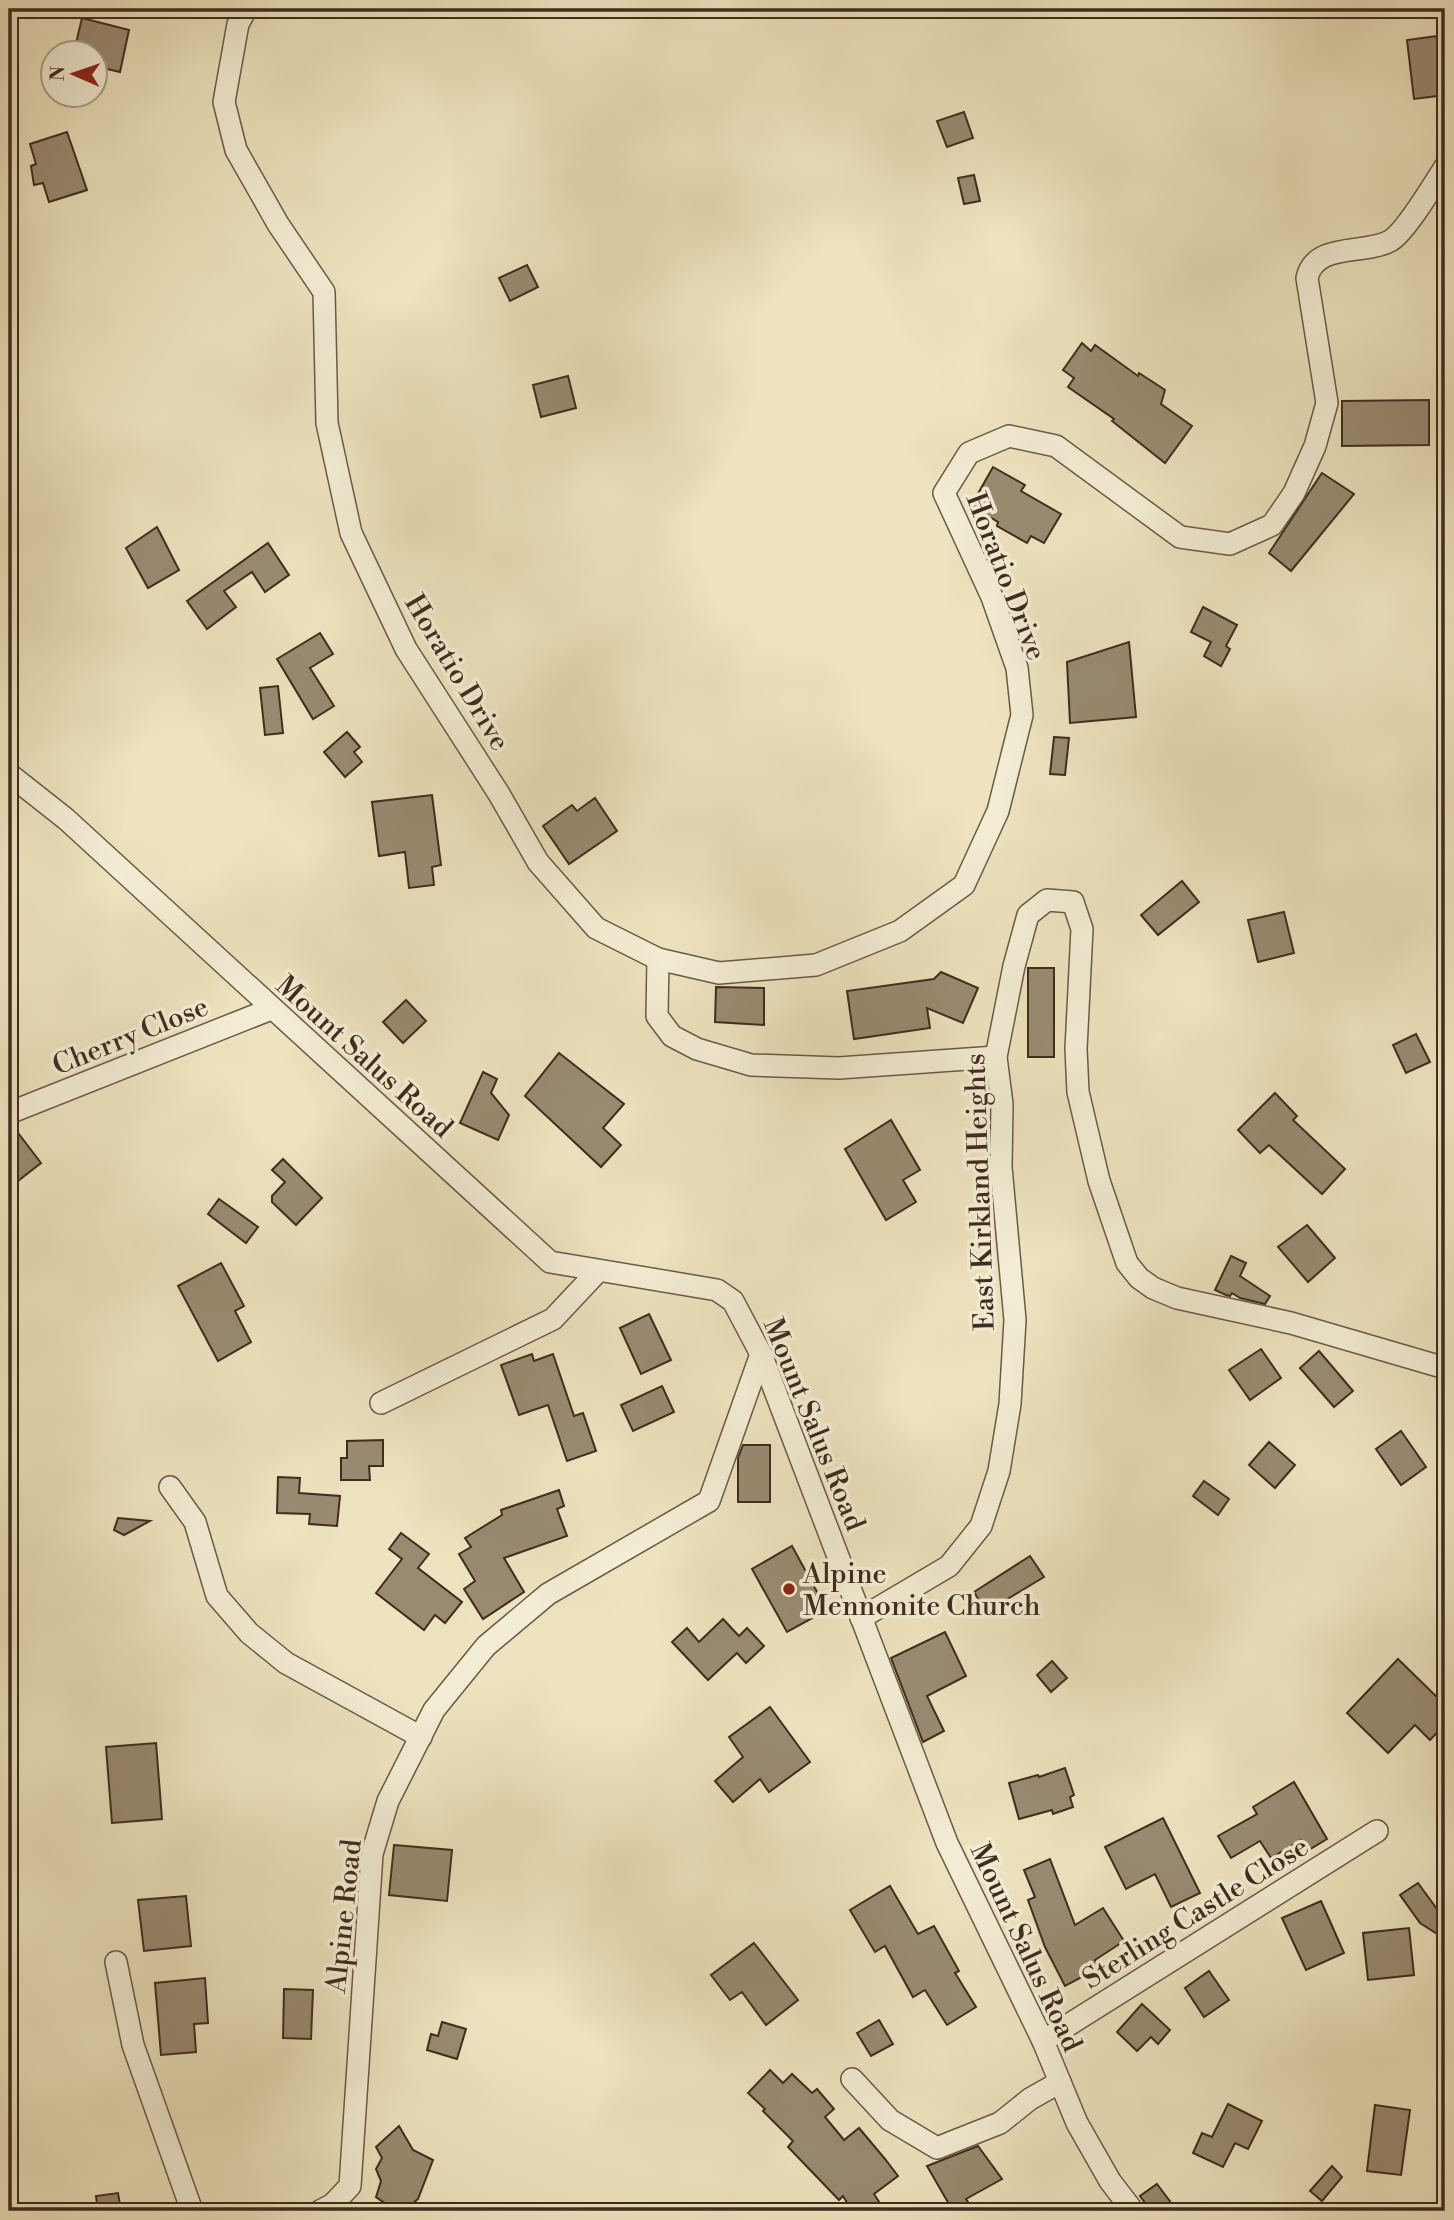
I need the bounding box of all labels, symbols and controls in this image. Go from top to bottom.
north arrow [38,38,108,108]
text: N [46,66,70,81]
street label: Horatio Drive [958,488,1054,665]
street label: Horatio Drive [396,588,517,757]
street label: Mount Salus Road [268,968,460,1146]
street label: Cherry Close [48,989,214,1083]
street label: East Kirkland Heights [958,1053,1003,1331]
street label: Mount Salus Road [755,1313,872,1536]
place label: Alpine Mennonite Church [802,1557,1041,1624]
marker: Alpine Mennonite Church [781,1581,797,1597]
street label: Sterling Castle Close [1076,1830,1315,1997]
street label: Alpine Road [319,1837,370,1996]
street label: Mount Salus Road [962,1838,1089,2058]

